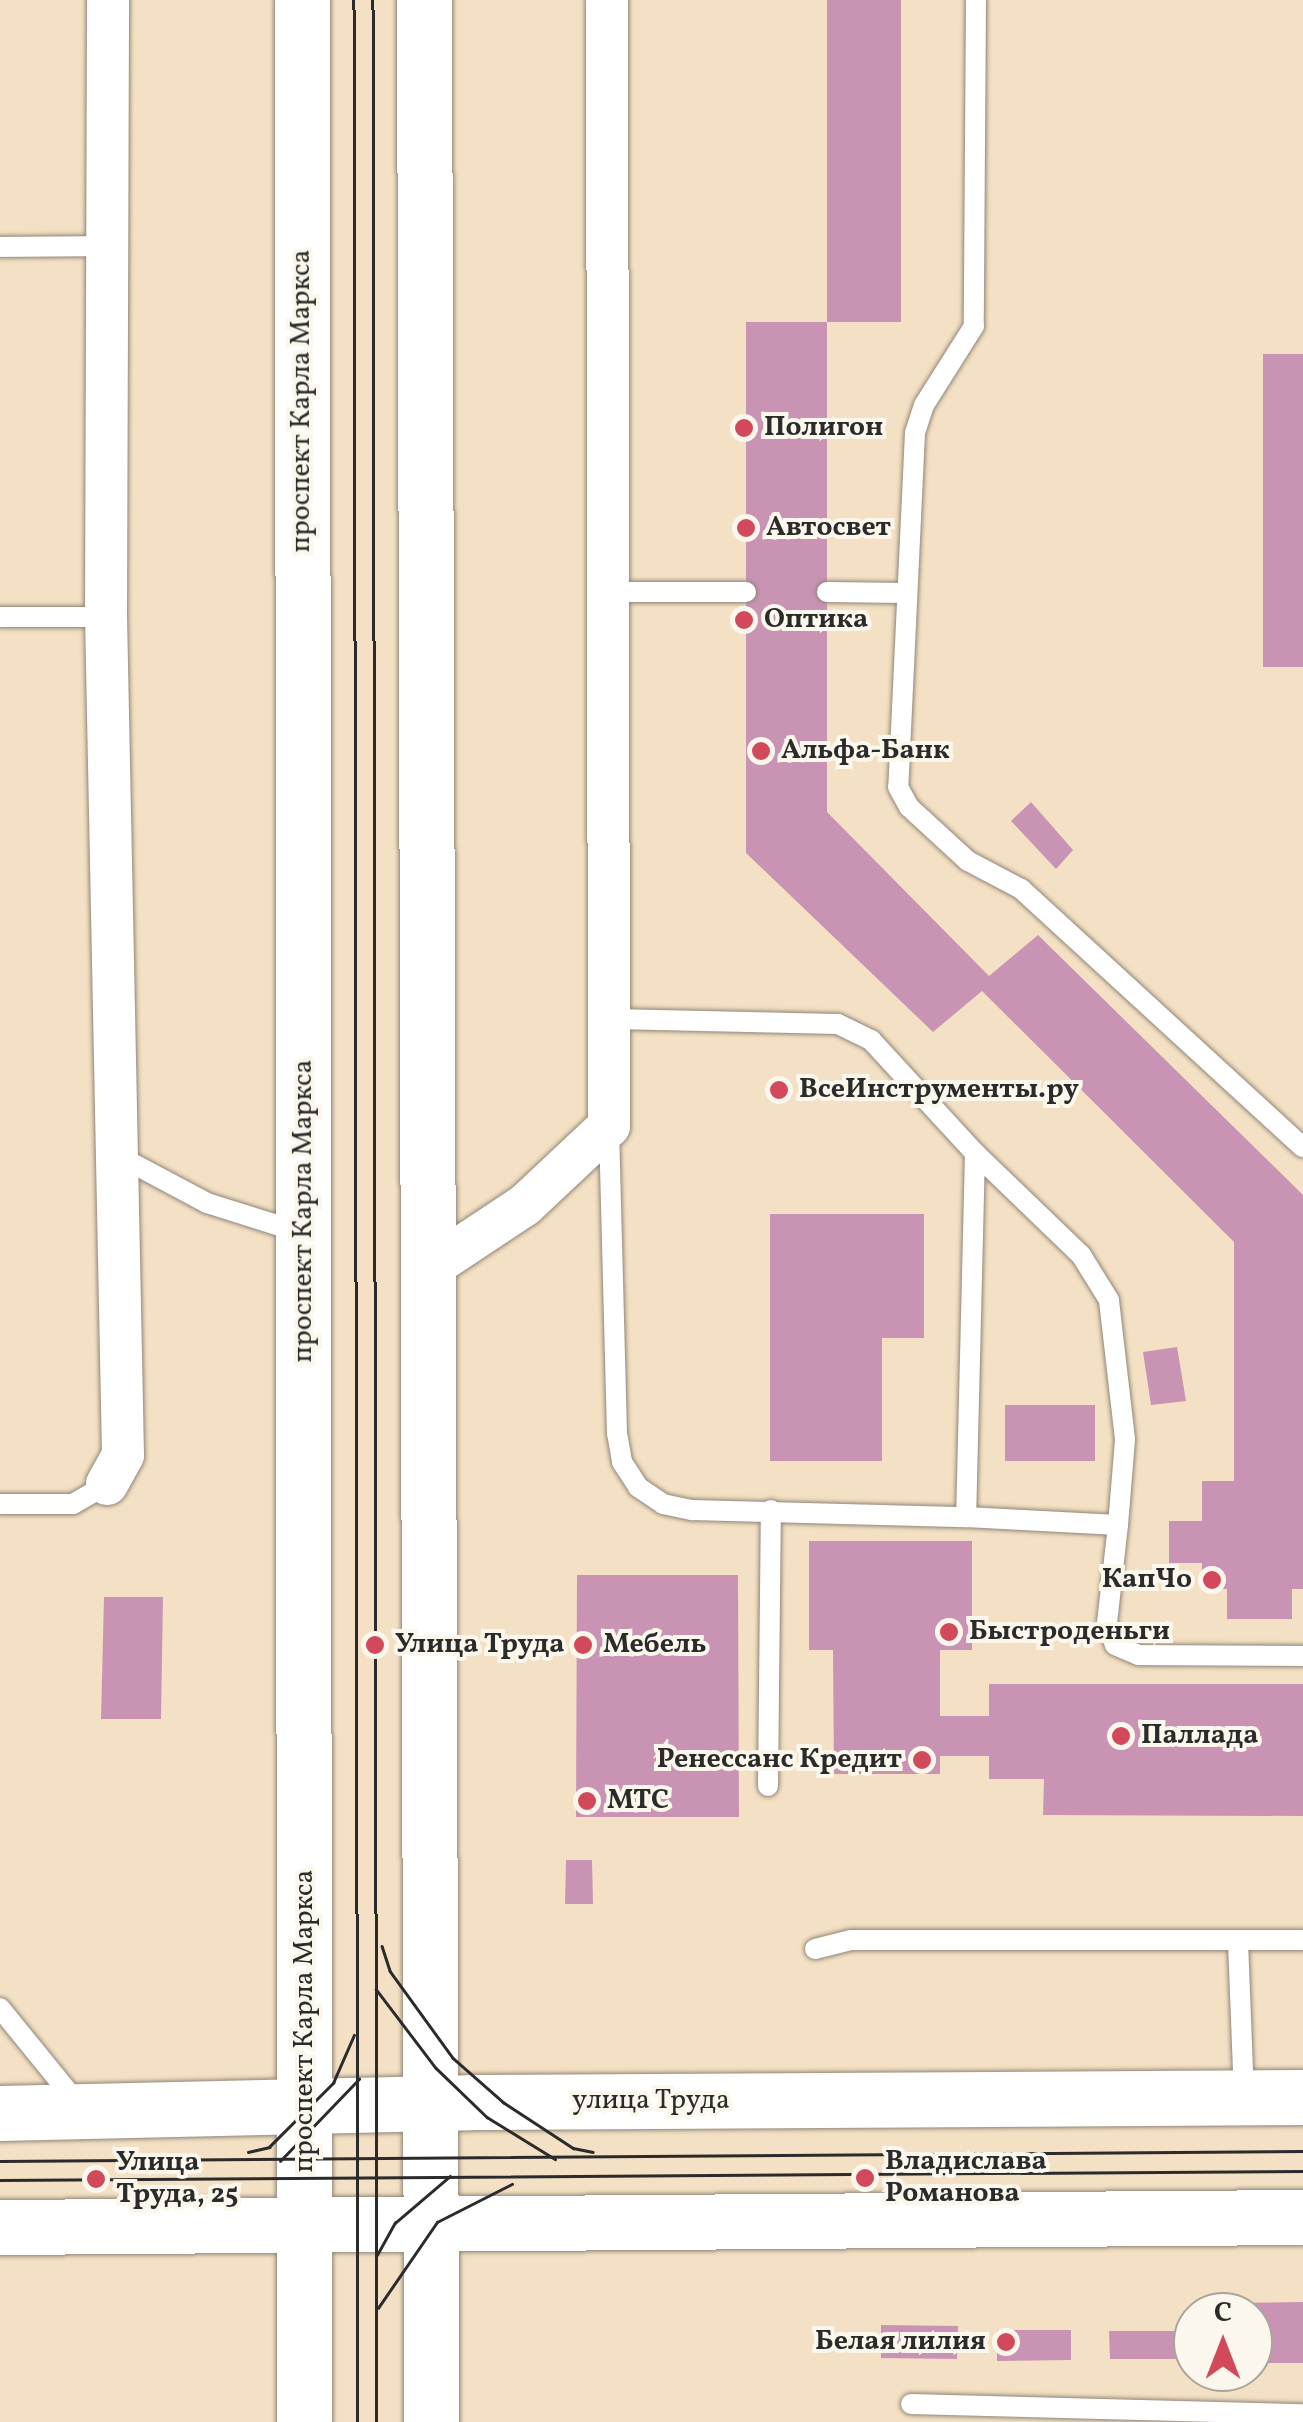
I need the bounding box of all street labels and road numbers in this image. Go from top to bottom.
street label: проспект Карла Маркса [285,249,319,553]
street label: проспект Карла Маркса [287,1059,321,1363]
street label: проспект Карла Маркса [288,1869,322,2173]
street label: улица Труда [572,2084,730,2118]

